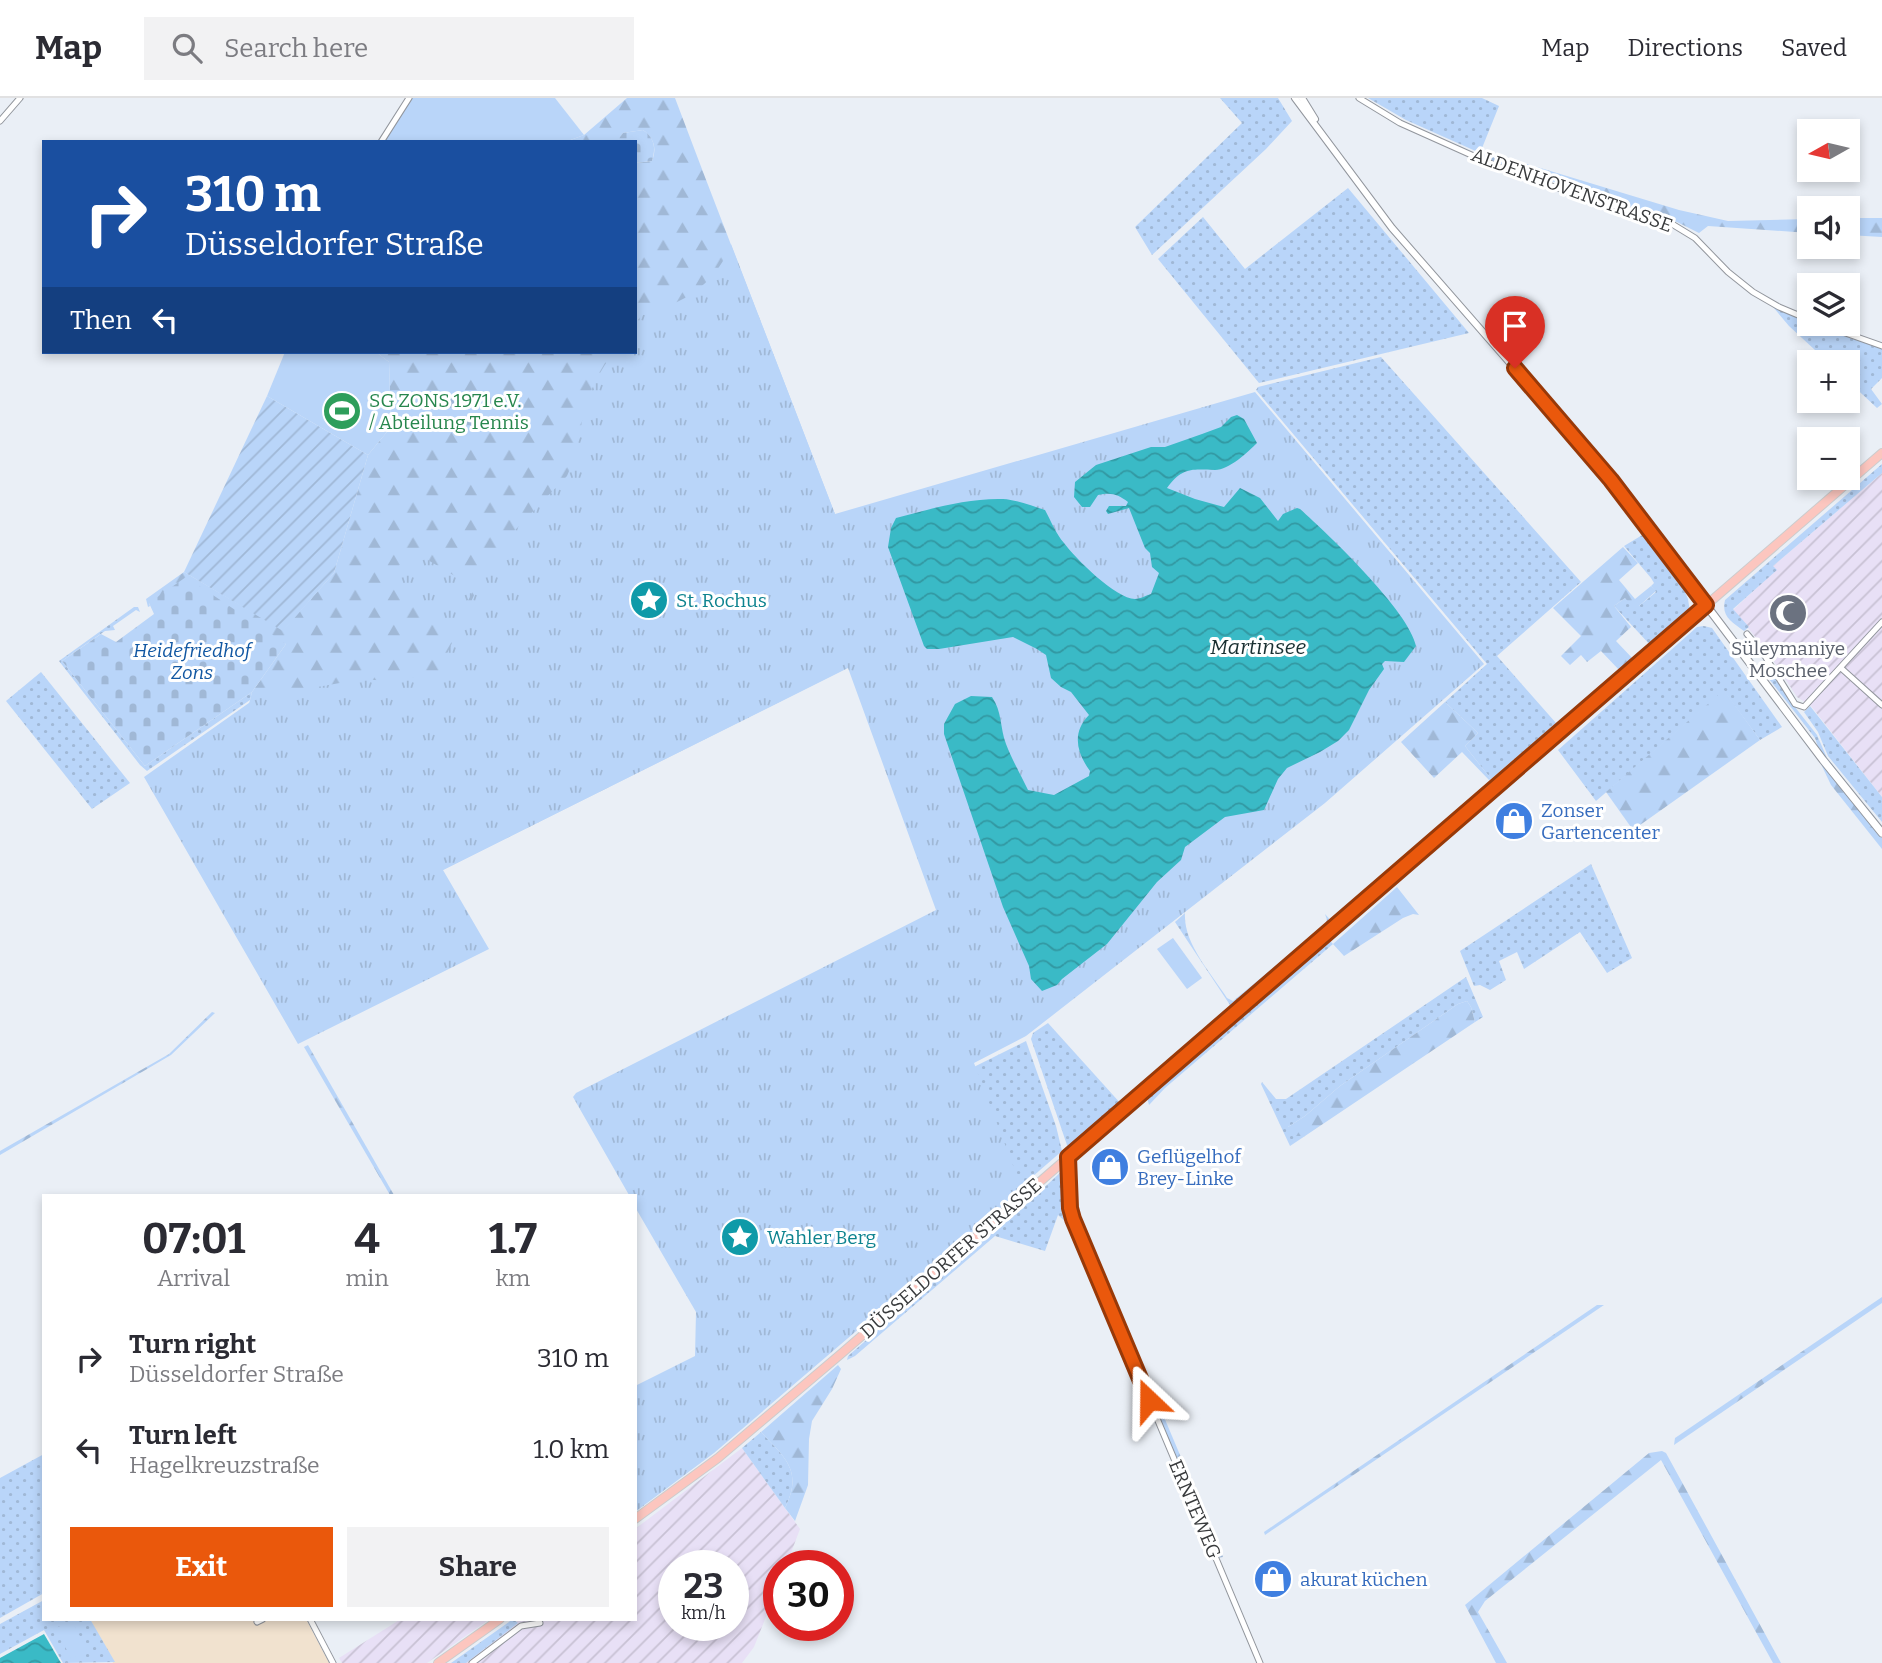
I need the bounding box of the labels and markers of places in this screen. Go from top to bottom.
pin [1485,296,1545,368]
place label: SG ZONS 1971 e.V. / Abteilung Tennis [369,389,529,434]
sports icon: SG ZONS 1971 e.V. / Abteilung Tennis [321,390,363,432]
place icon: St. Rochus [628,579,670,621]
place label: St. Rochus [676,589,767,612]
mosque icon: Süleymaniye Moschee [1767,592,1809,634]
place label: Süleymaniye Moschee [1731,637,1845,682]
place label: Zonser Gartencenter [1541,799,1660,844]
shop icon: Zonser Gartencenter [1493,800,1535,842]
place label: Geflügelhof Brey-Linke [1137,1145,1242,1190]
shop icon: Geflügelhof Brey-Linke [1089,1146,1131,1188]
place icon: Wahler Berg [719,1216,761,1258]
place label: Wahler Berg [767,1226,877,1249]
shop icon: akurat küchen [1252,1558,1294,1600]
place label: akurat küchen [1300,1568,1428,1591]

